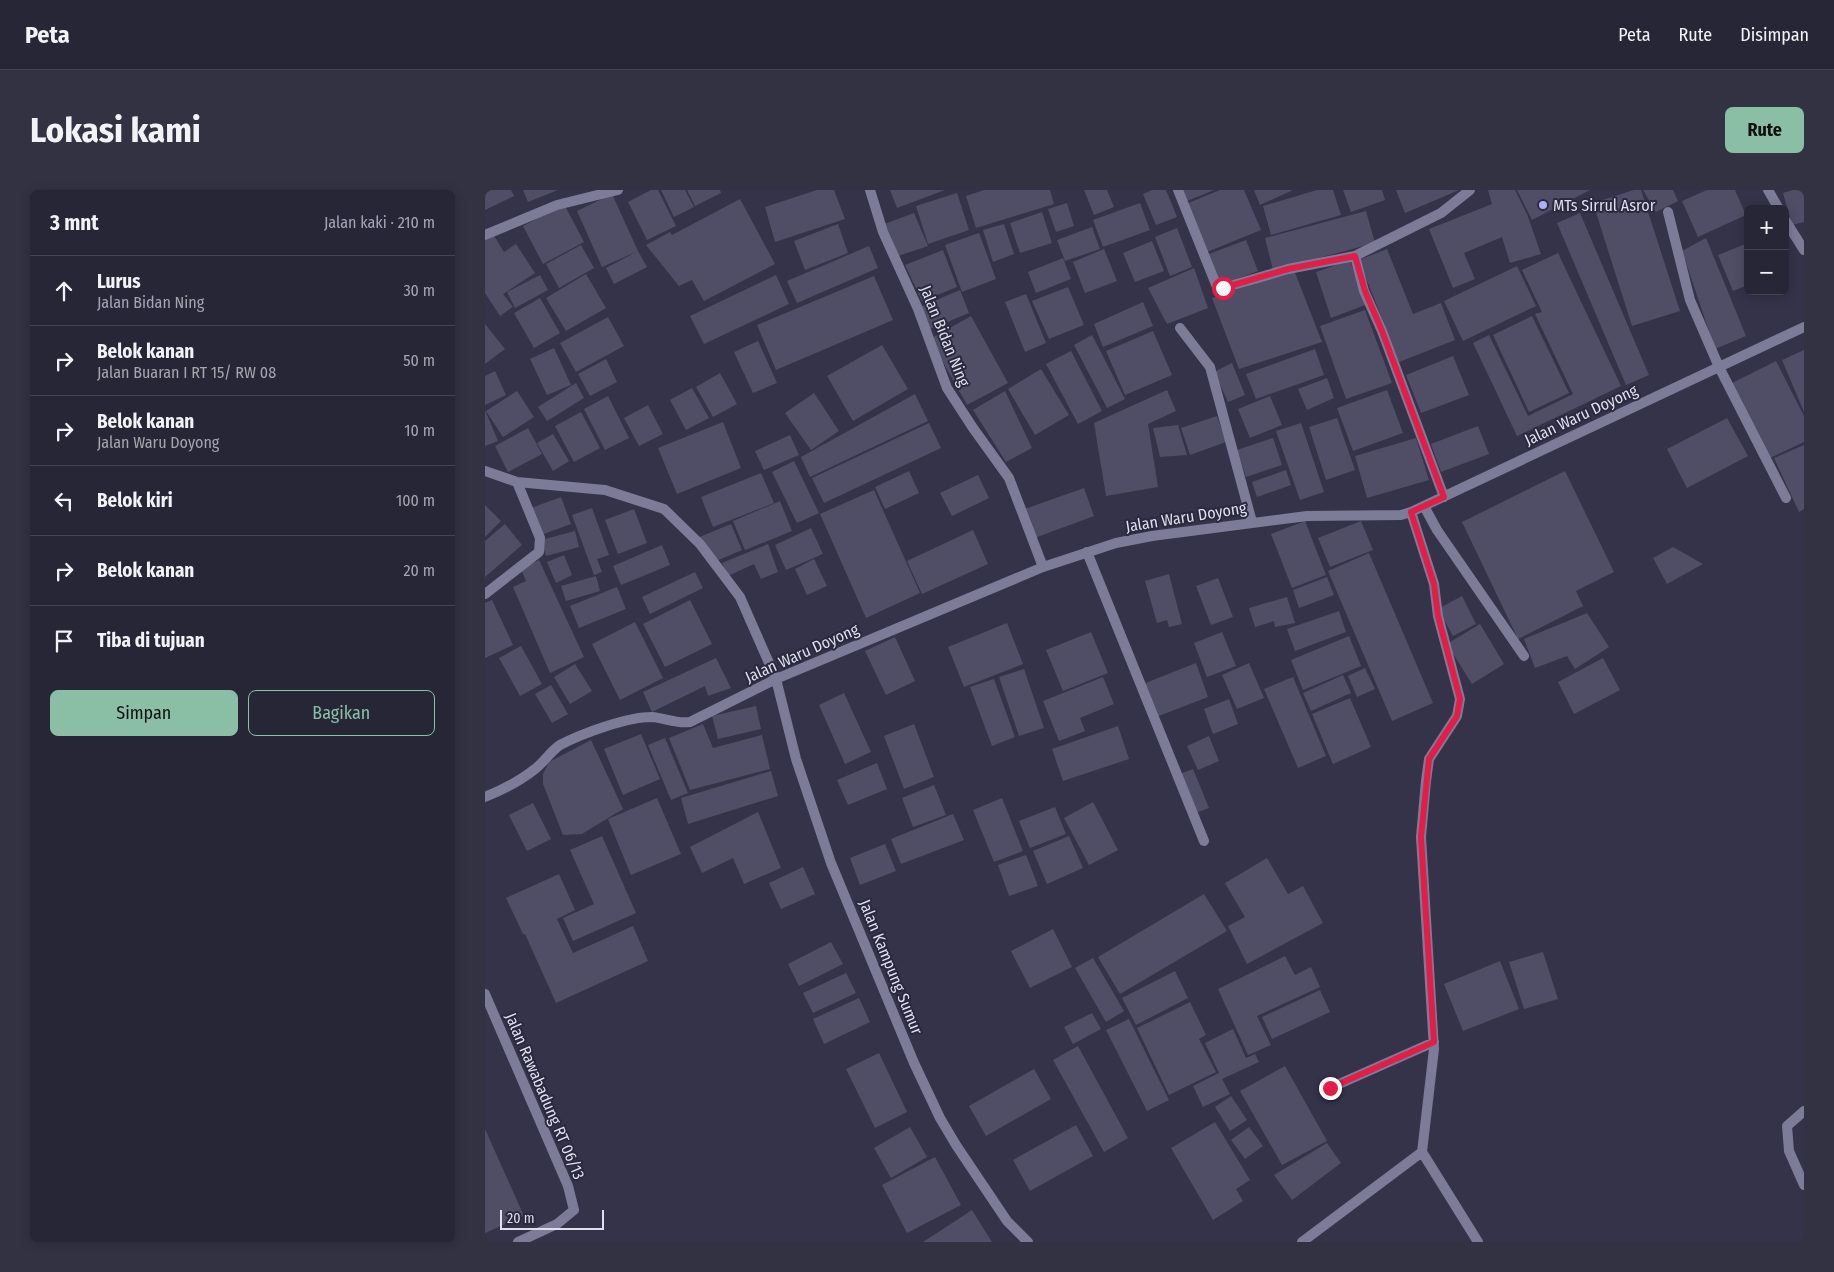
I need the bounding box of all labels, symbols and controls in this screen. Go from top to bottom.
text: Peta [25,21,70,49]
text: Peta [1618,24,1650,46]
text: Rute [1678,24,1712,46]
text: Disimpan [1740,24,1809,46]
button: Rute [1725,107,1804,153]
text: Lokasi kami [30,109,201,151]
place label: MTs Sirrul Asror [1553,196,1656,215]
marker: MTs Sirrul Asror [1537,199,1549,211]
map controls [1744,205,1789,295]
button: + [1744,205,1789,250]
text: 3 mnt [50,210,99,236]
text: Jalan kaki · 210 m [324,213,435,232]
button: − [1744,250,1789,295]
text: Lurus [97,270,141,293]
icon: ahead [50,277,78,305]
route start [1212,277,1235,300]
text: 30 m [403,281,435,300]
street label: Jalan Bidan Ning [916,283,974,390]
text: Jalan Bidan Ning [97,293,204,312]
text: Belok kanan [97,340,194,363]
icon: right [50,347,78,375]
text: 50 m [403,351,435,370]
text: Jalan Buaran I RT 15/ RW 08 [97,363,276,382]
street label: Jalan Waru Doyong [1522,380,1641,449]
text: Belok kanan [97,410,194,433]
icon: right [50,417,78,445]
text: 10 m [404,421,435,440]
text: Jalan Waru Doyong [97,433,219,452]
icon: left [50,487,78,515]
text: Belok kiri [97,489,173,512]
text: 100 m [396,491,435,510]
street label: Jalan Waru Doyong [1124,498,1248,536]
icon: right [50,557,78,585]
text: Belok kanan [97,559,194,582]
text: 20 m [404,561,435,580]
street label: Jalan Waru Doyong [742,619,862,687]
icon: arrive [50,627,78,655]
text: Tiba di tujuan [97,629,205,652]
button: Simpan [50,690,238,736]
button: Bagikan [248,690,435,736]
street label: Jalan Kampung Sumur [855,897,927,1038]
street label: Jalan Rawabadung RT 06/13 [501,1010,589,1182]
route end [1319,1077,1342,1100]
scale bar [500,1207,604,1230]
text: 20 m [507,1210,535,1227]

